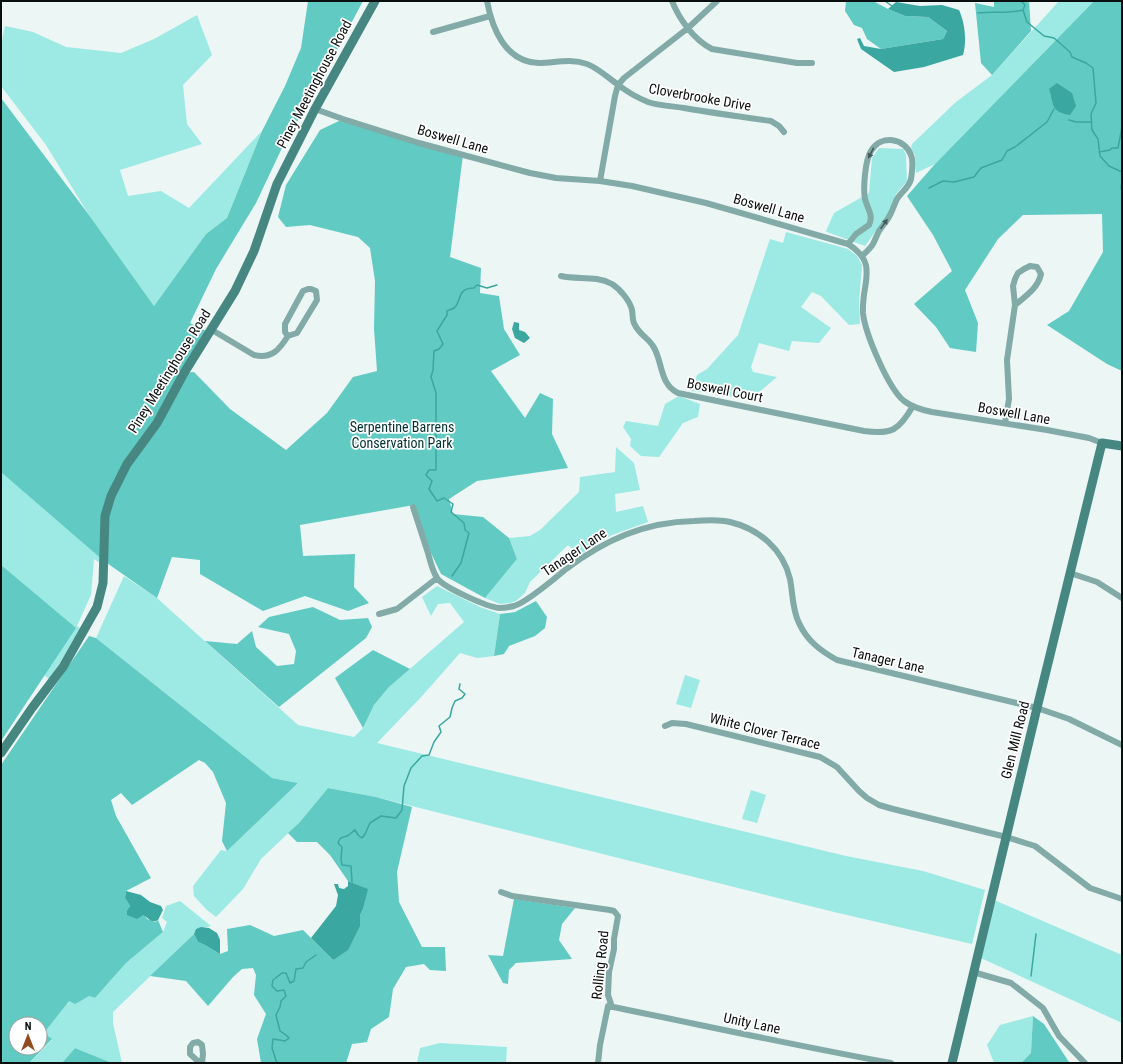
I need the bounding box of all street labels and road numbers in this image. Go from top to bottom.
street label: Piney Meetinghouse Road [273,17,355,151]
street label: Cloverbrooke Drive [648,80,753,114]
street label: Boswell Lane [416,121,491,157]
street label: Boswell Lane [732,190,807,226]
street label: Piney Meetinghouse Road [124,306,214,436]
street label: Boswell Court [686,375,764,405]
street label: Boswell Lane [977,399,1052,427]
street label: Tanager Lane [539,524,610,579]
street label: Tanager Lane [850,644,926,676]
street label: Glen Mill Road [998,699,1032,781]
street label: White Clover Terrace [708,710,822,753]
street label: Rolling Road [588,930,612,1000]
street label: Unity Lane [722,1009,782,1037]

